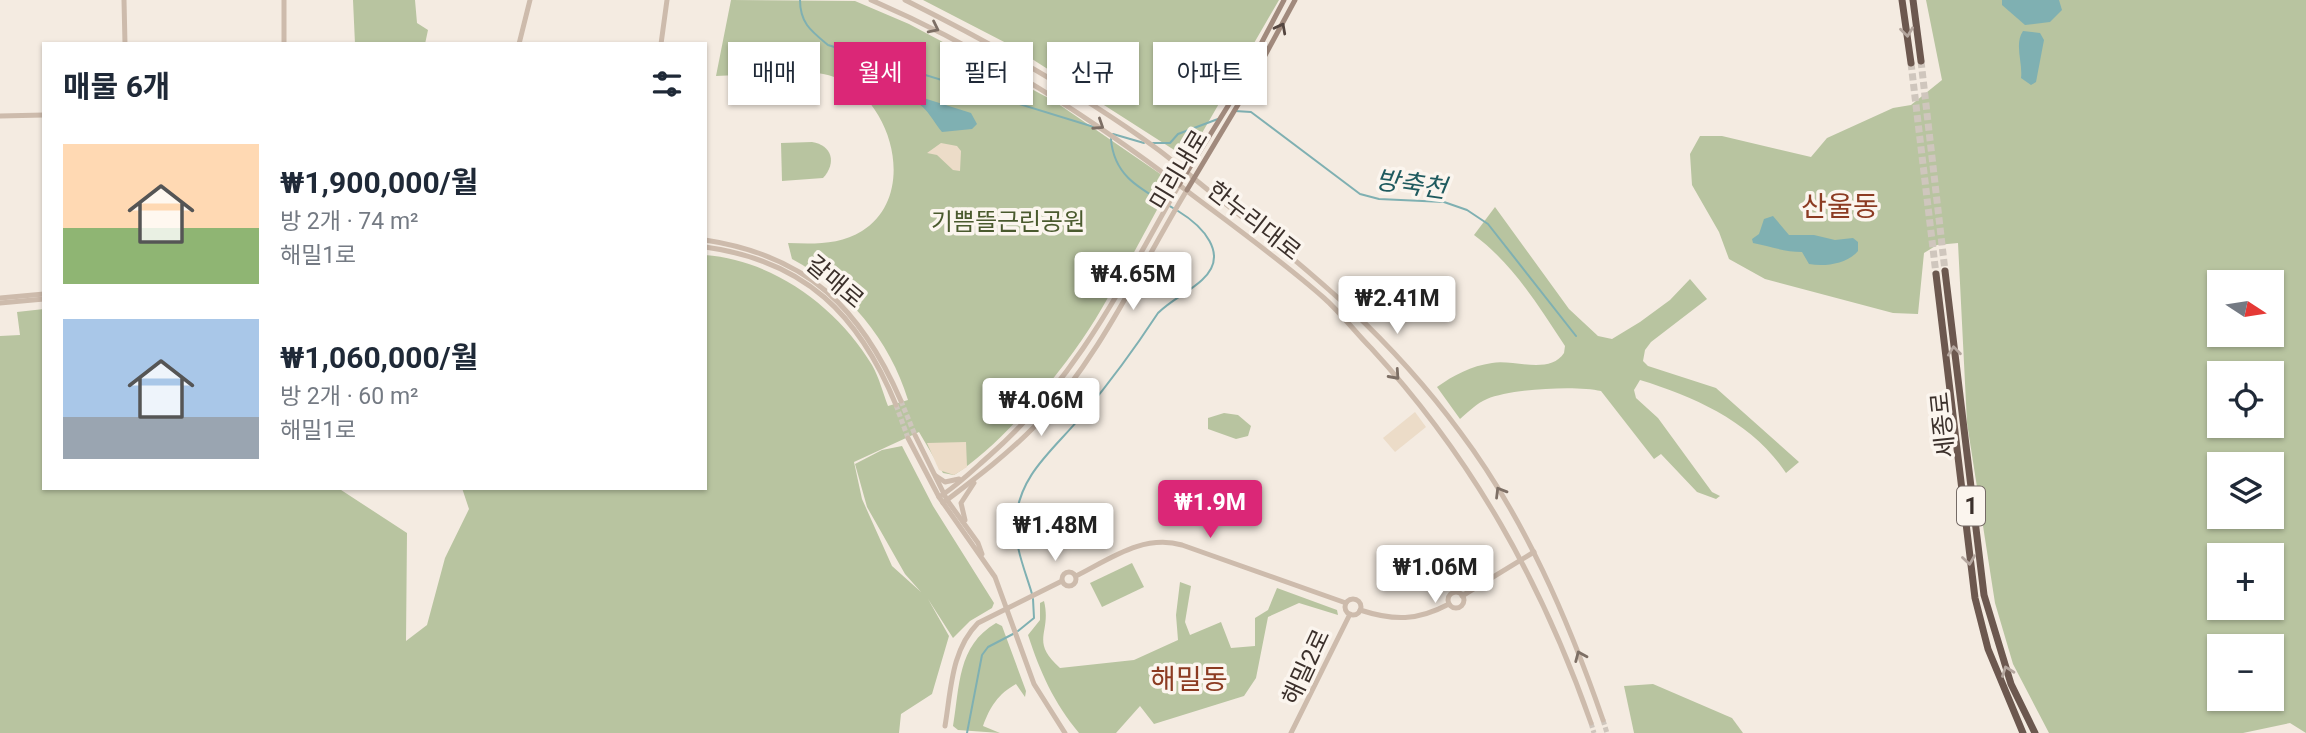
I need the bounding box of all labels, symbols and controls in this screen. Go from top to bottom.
one-way arrow [927,20,939,34]
one-way arrow [1273,22,1286,35]
one-way arrow [1899,26,1914,37]
chip: 매매 [728,42,820,105]
chip: 월세 [834,42,926,105]
chip: 필터 [940,42,1033,105]
chip: 신규 [1047,42,1139,105]
chip: 아파트 [1153,42,1267,105]
icon: filters [648,65,686,103]
text: 매물 6개 [63,69,170,104]
one-way arrow [1091,117,1104,130]
street label: 미리내로 [1144,125,1214,215]
water label: 방축천 [1373,164,1452,204]
text: ₩1,900,000/월 [280,165,478,200]
icon: home [119,172,203,256]
street label: 한누리대로 [1202,176,1306,266]
district label: 산울동 [1801,190,1879,223]
text: 방 2개 · 74 m² [280,208,419,235]
park label: 기쁨뜰근린공원 [931,208,1085,236]
text: 해밀1로 [280,242,356,269]
street label: 갈매로 [801,250,869,314]
pin: ₩4.65M [1076,252,1190,312]
text: ₩4.65M [1090,261,1176,288]
north arrow [2207,270,2284,346]
map controls [2207,270,2284,711]
pin: ₩2.41M [1340,276,1454,336]
text: ₩2.41M [1354,285,1440,312]
text: ₩1,060,000/월 [280,340,478,375]
one-way arrow [1947,345,1962,356]
icon: home [119,347,203,431]
button: locate [2207,361,2284,438]
one-way arrow [1387,367,1399,380]
pin: ₩4.06M [984,378,1098,438]
text: 방 2개 · 60 m² [280,383,419,410]
text: ₩4.06M [998,387,1084,414]
street label: 세종로 [1926,391,1960,459]
text: 해밀1로 [280,417,356,444]
button: layers [2207,452,2284,529]
pin: ₩1.9M [1161,480,1259,540]
road number: 1 [1957,486,1985,526]
one-way arrow [1496,487,1509,500]
text: ₩1.9M [1174,489,1246,516]
pin: ₩1.48M [998,504,1112,563]
text: ₩1.48M [1012,512,1098,539]
button: + [2207,543,2284,620]
pin: ₩1.06M [1378,546,1492,605]
text: ₩1.06M [1392,554,1478,581]
one-way arrow [1961,555,1976,566]
street label: 해밀2로 [1276,625,1336,709]
button: − [2207,634,2284,711]
one-way arrow [1574,650,1588,663]
district label: 해밀동 [1150,663,1228,696]
one-way arrow [2001,665,2015,677]

